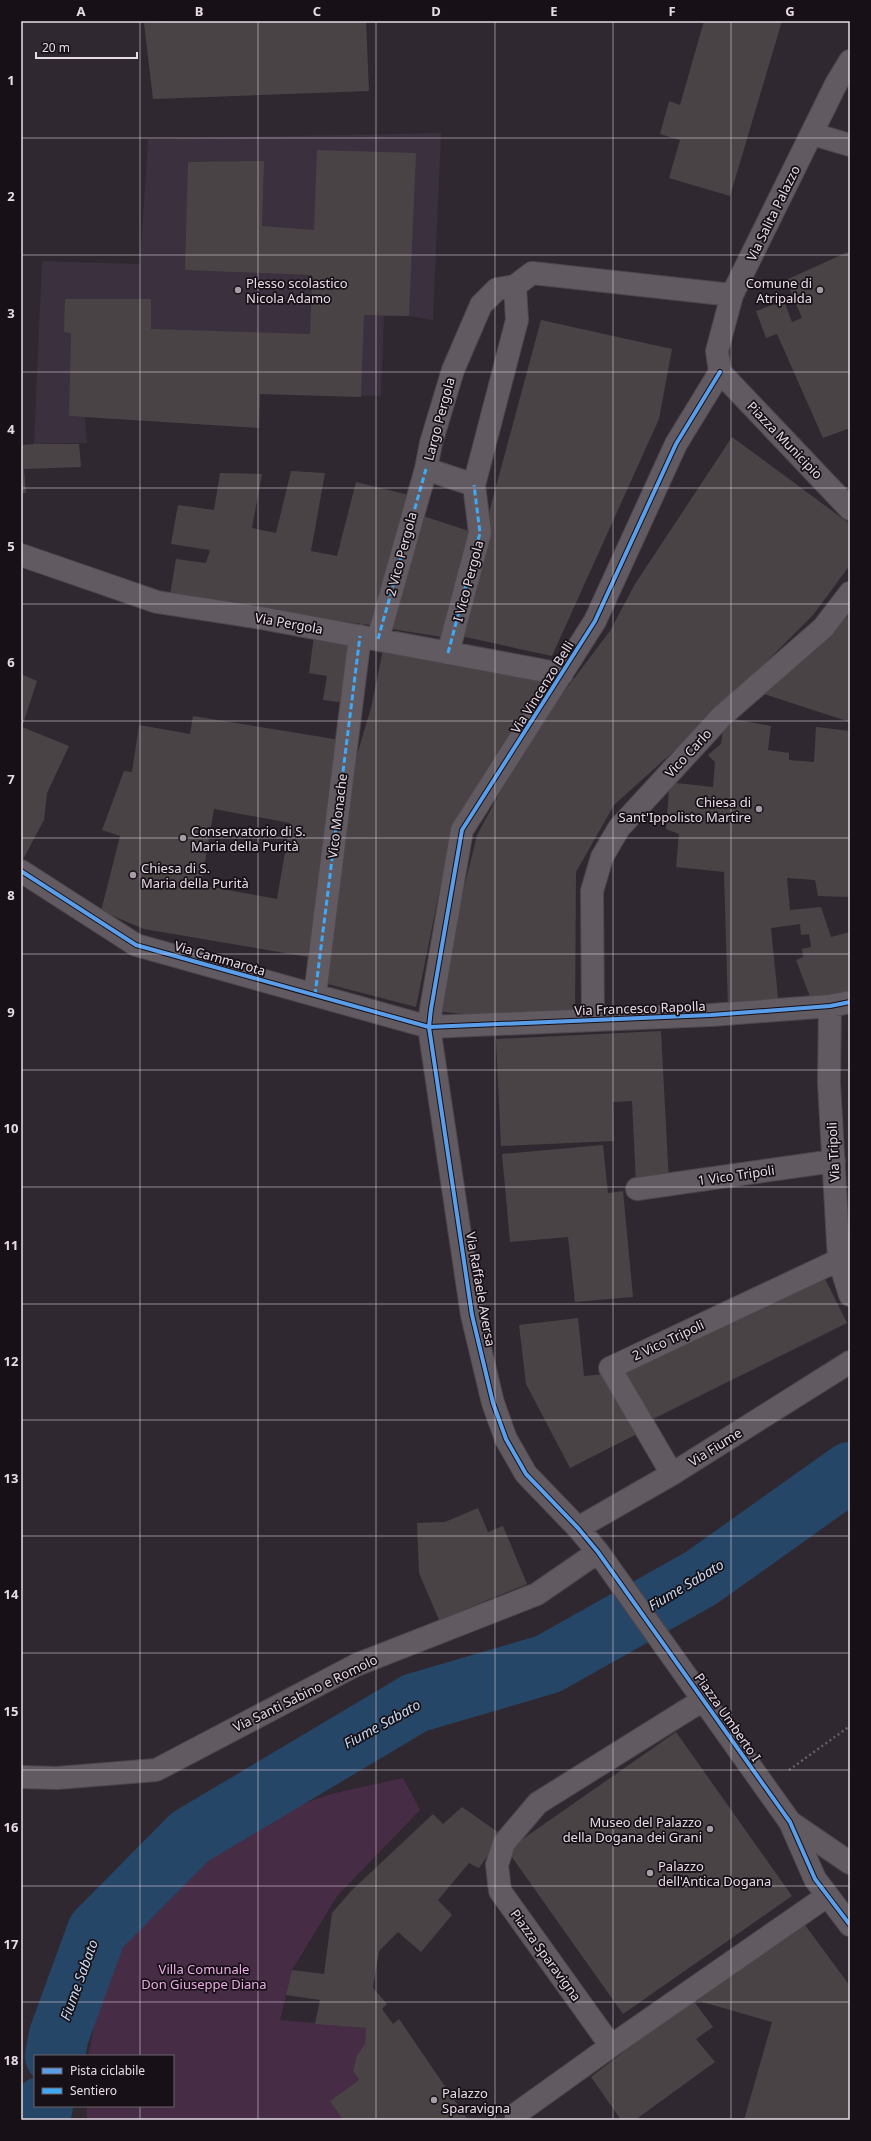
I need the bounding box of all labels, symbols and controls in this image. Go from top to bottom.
text: A [77,2,86,20]
text: B [195,2,203,20]
text: C [313,2,321,20]
text: D [431,2,441,20]
text: E [550,2,558,20]
text: F [668,2,676,20]
text: G [785,2,795,20]
scale bar [36,34,137,60]
text: 20 m [42,39,70,56]
text: 1 [7,71,15,89]
street label: Via Salita Palazzo [742,162,804,264]
text: 2 [7,187,15,205]
place label: Plesso scolastico Nicola Adamo [246,274,348,307]
place label: Comune di Atripalda [746,274,812,307]
marker: Plesso scolastico Nicola Adamo [233,285,243,295]
marker: Comune di Atripalda [815,285,825,295]
text: 3 [7,304,15,322]
street label: Largo Pergola [419,375,459,463]
street label: Piazza Municipio [743,397,827,483]
text: 4 [7,420,15,438]
street label: 2 Vico Pergola [381,510,421,598]
text: 5 [7,537,15,555]
street label: I Vico Pergola [449,538,487,624]
street label: Via Pergola [254,608,324,638]
street label: Via Vincenzo Belli [506,637,578,737]
text: 6 [7,653,15,671]
street label: Vico Carlo [661,725,715,781]
text: 7 [7,770,15,788]
street label: Vico Monache [323,773,351,859]
place label: Chiesa di Sant'Ippolisto Martire [619,793,751,826]
marker: Chiesa di Sant'Ippolisto Martire [754,804,764,814]
place label: Conservatorio di S. Maria della Purità [191,822,306,855]
marker: Conservatorio di S. Maria della Purità [178,833,188,843]
place label: Chiesa di S. Maria della Purità [141,859,249,892]
marker: Chiesa di S. Maria della Purità [128,870,138,880]
text: 8 [7,886,15,904]
street label: Via Cammarota [172,936,268,980]
street label: Via Francesco Rapolla [574,997,706,1019]
text: 9 [7,1003,15,1021]
text: 10 [4,1119,18,1137]
street label: Via Tripoli [822,1122,844,1182]
street label: 1 Vico Tripoli [696,1161,776,1189]
street label: Via Raffaele Aversa [462,1230,500,1348]
text: 11 [4,1236,18,1254]
street label: 2 Vico Tripoli [629,1316,707,1364]
text: 12 [4,1352,18,1370]
street label: Via Fiume [685,1424,745,1470]
text: 13 [4,1469,18,1487]
water label: Fiume Sabato [644,1555,727,1615]
text: 14 [4,1585,19,1603]
street label: Via Santi Sabino e Romolo [230,1650,380,1736]
street label: Piazza Umberto I [691,1669,765,1765]
water label: Fiume Sabato [340,1695,424,1752]
text: 15 [4,1702,18,1720]
place label: Museo del Palazzo della Dogana dei Grani [563,1813,702,1846]
text: 16 [4,1818,18,1836]
marker: Museo del Palazzo della Dogana dei Grani [705,1824,715,1834]
place label: Palazzo dell'Antica Dogana [658,1857,771,1890]
marker: Palazzo dell'Antica Dogana [645,1868,655,1878]
street label: Piazza Sparavigna [507,1905,585,2005]
text: 17 [4,1935,18,1953]
water label: Fiume Sabato [55,1937,102,2023]
park label: Villa Comunale Don Giuseppe Diana [141,1960,267,1993]
text: 18 [4,2051,18,2069]
legend [34,2055,174,2107]
text: Pista ciclabile [70,2062,145,2079]
text: Sentiero [70,2082,117,2099]
place label: Palazzo Sparavigna [442,2084,510,2117]
marker: Palazzo Sparavigna [429,2095,439,2105]

